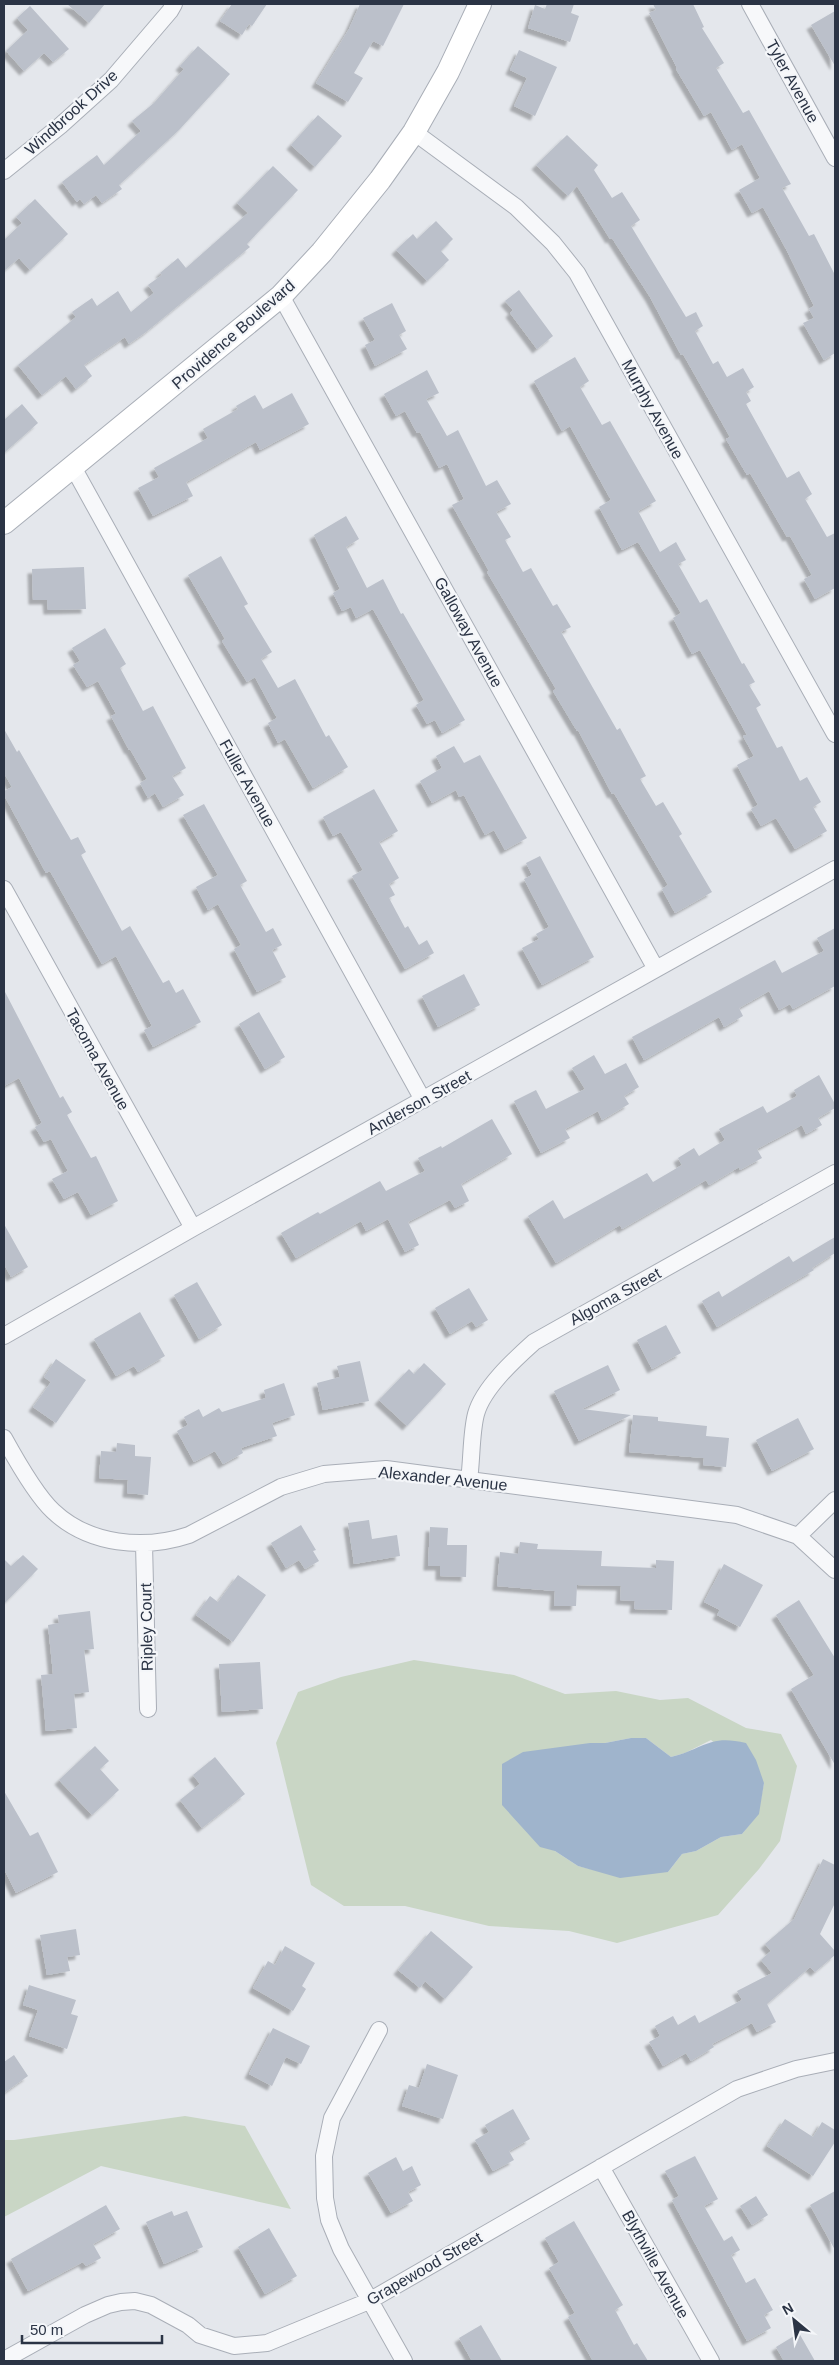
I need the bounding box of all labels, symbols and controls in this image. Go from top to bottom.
street label: Tyler Avenue [763,37,822,126]
street label: Windbrook Drive [22,66,121,158]
street label: Providence Boulevard [169,277,298,392]
street label: Murphy Avenue [618,357,687,462]
street label: Galloway Avenue [431,574,506,690]
street label: Fuller Avenue [216,736,279,830]
street label: Tacoma Avenue [63,1005,133,1113]
street label: Anderson Street [365,1067,474,1138]
street label: Algoma Street [567,1264,664,1328]
street label: Alexander Avenue [378,1463,508,1494]
street label: Ripley Court [137,1582,156,1671]
street label: Blythville Avenue [619,2207,692,2321]
street label: Grapewood Street [364,2228,485,2308]
north arrow [769,2295,819,2345]
text: N [779,2299,796,2318]
scale bar [22,2312,162,2344]
text: 50 m [30,2321,63,2338]

